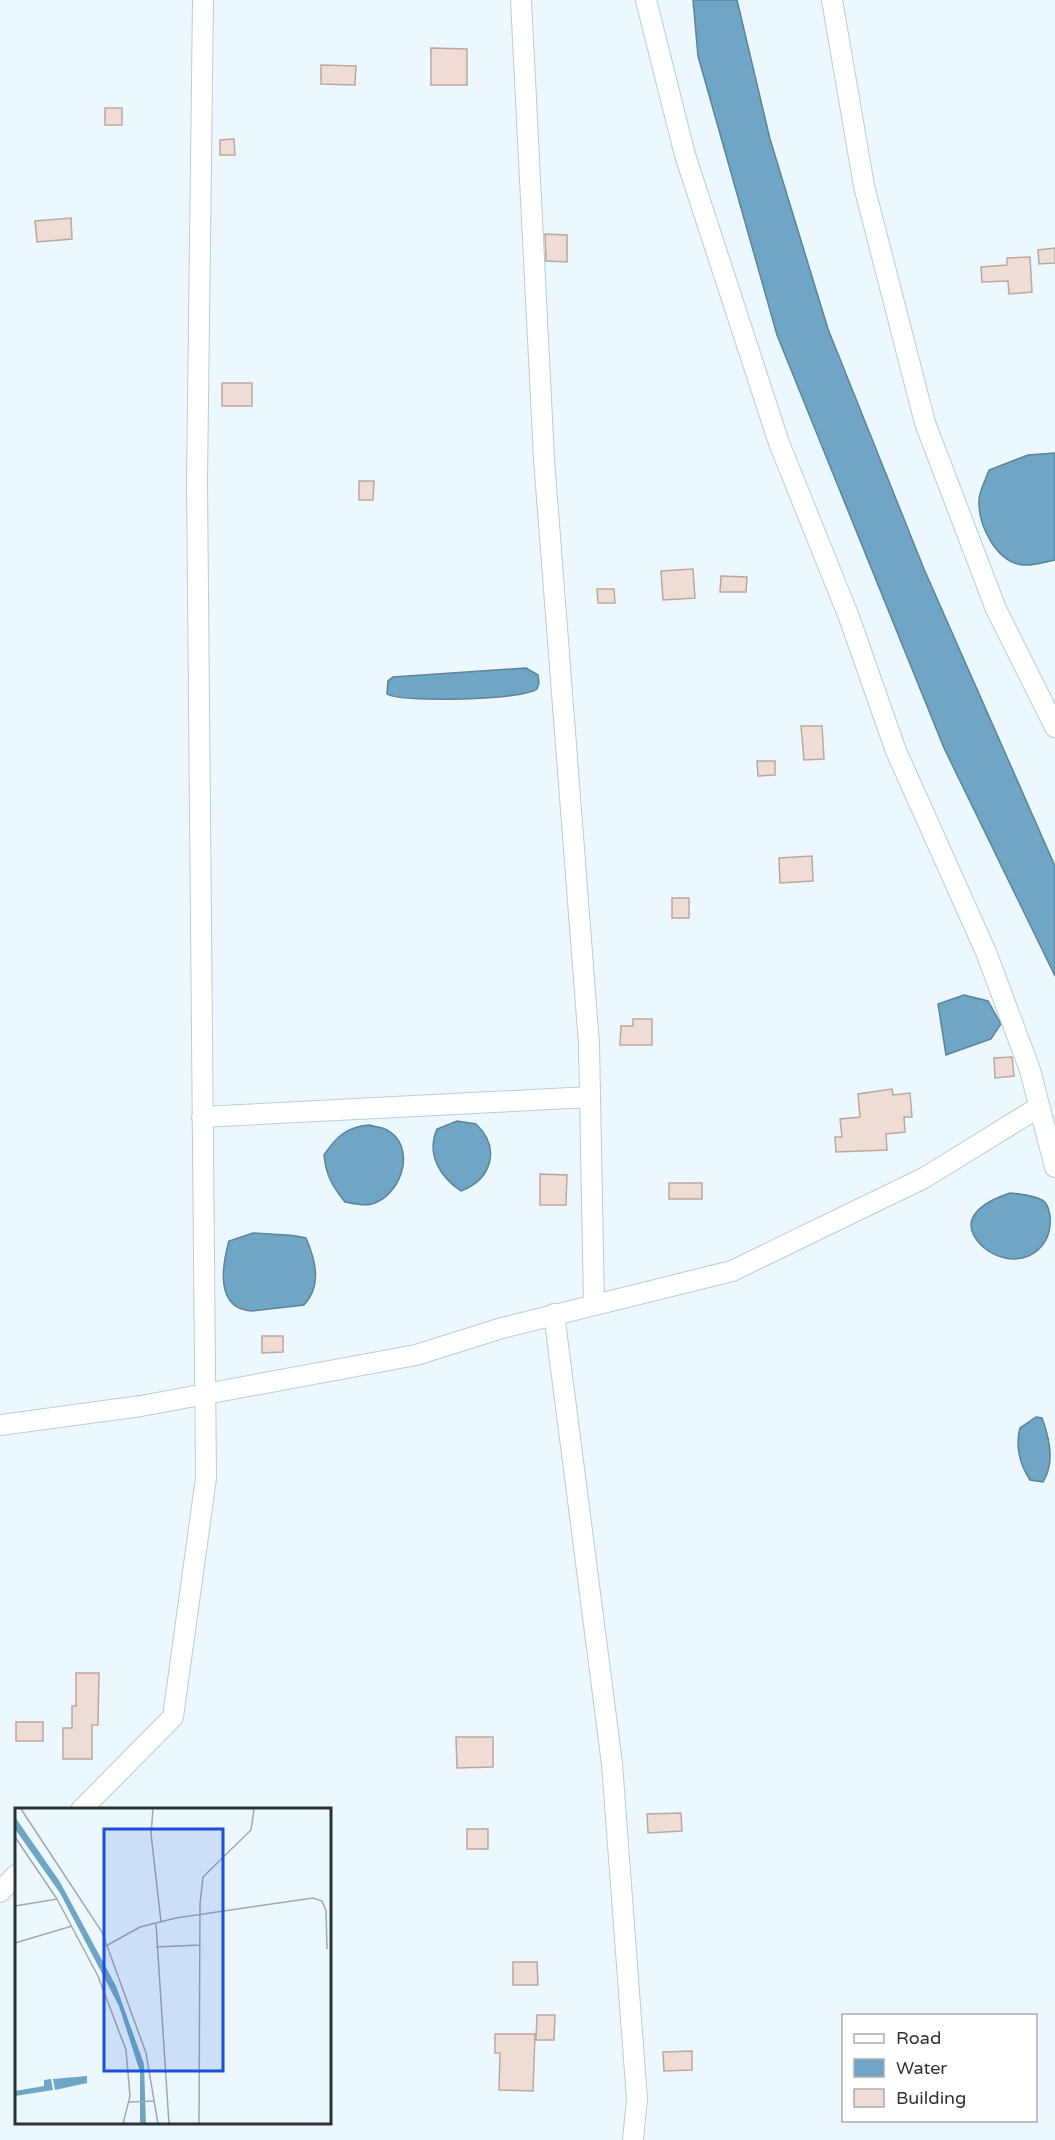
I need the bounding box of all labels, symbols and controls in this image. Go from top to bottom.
inset map [15,1808,332,2125]
legend [842,2014,1037,2122]
text: Road [896,2027,941,2049]
text: Water [896,2057,947,2079]
text: Building [896,2087,966,2109]

